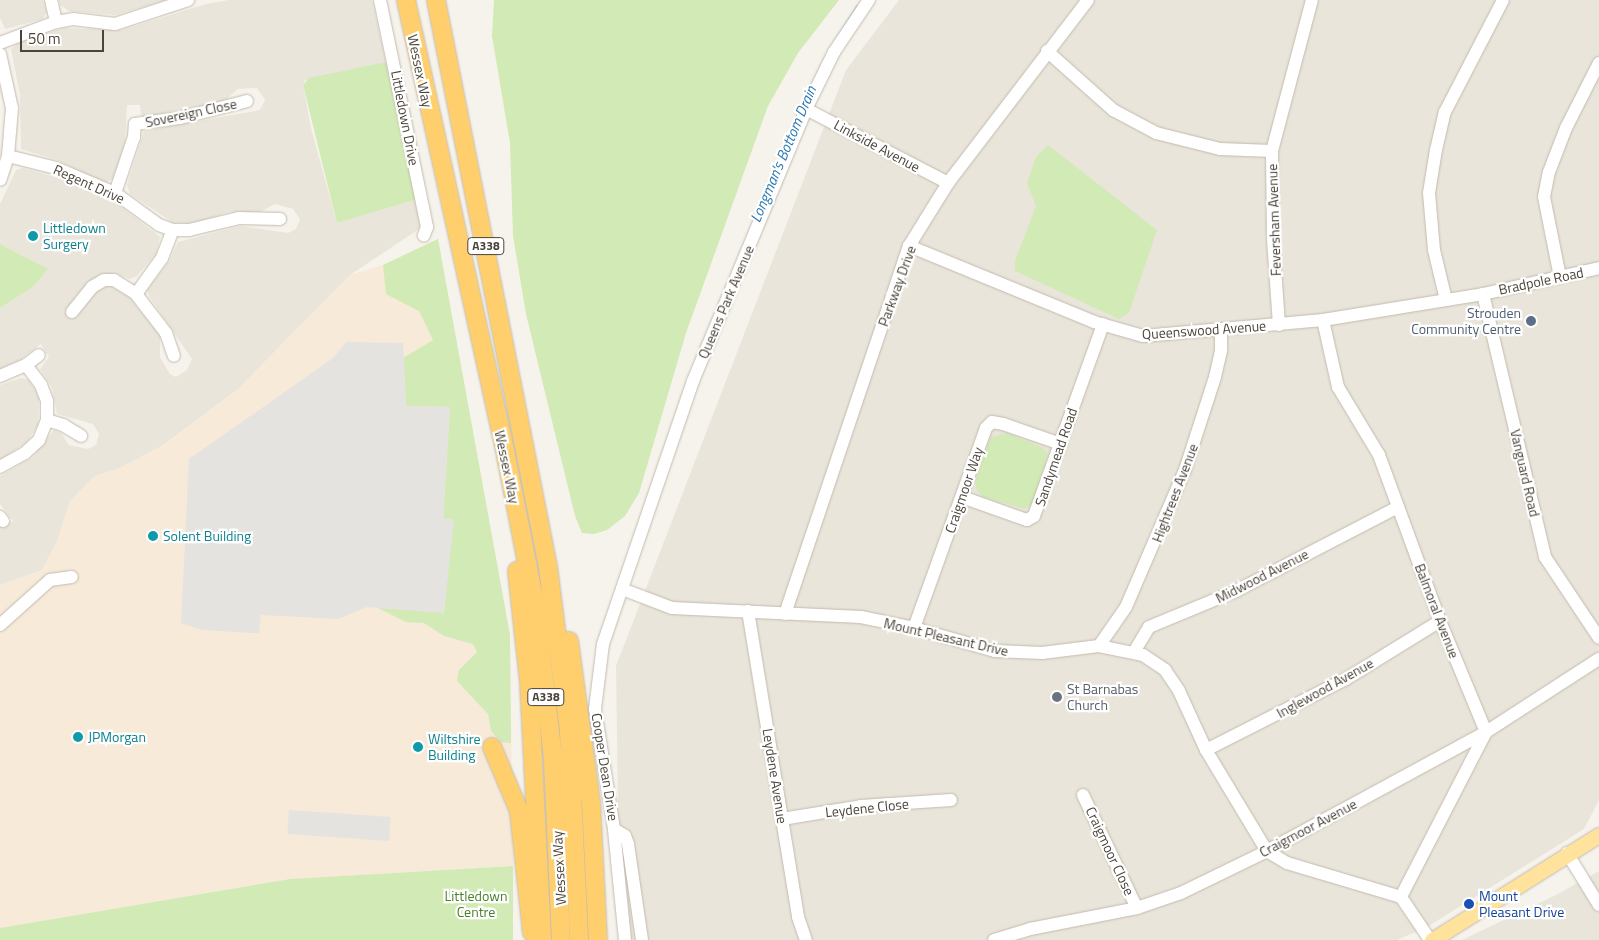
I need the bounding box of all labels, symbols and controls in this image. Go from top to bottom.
scale bar [22,20,106,52]
text: 50 m [28,27,61,50]
street label: Wessex Way [404,33,436,109]
street label: Littledown Drive [388,69,422,167]
water label: Longman's Bottom Drain [746,83,820,225]
street label: Sovereign Close [144,95,238,131]
street label: Linkside Avenue [831,116,923,176]
street label: Regent Drive [51,161,127,207]
street label: Feversham Avenue [1264,164,1284,276]
place label: Littledown Surgery [43,220,106,252]
marker: Littledown Surgery [27,230,39,242]
road number: A338 [467,237,505,256]
street label: Queens Park Avenue [695,243,757,361]
street label: Parkway Drive [875,243,919,329]
street label: Bradpole Road [1497,264,1585,298]
place label: Strouden Community Centre [1411,305,1521,338]
marker: Strouden Community Centre [1525,315,1537,327]
street label: Queenswood Avenue [1141,317,1267,343]
street label: Sandymead Road [1031,406,1081,508]
street label: Vanguard Road [1507,428,1543,518]
street label: Wessex Way [491,429,523,505]
street label: Hightrees Avenue [1148,441,1202,545]
street label: Craigmoor Way [941,445,987,535]
place label: Solent Building [163,528,251,544]
marker: Solent Building [147,530,159,542]
street label: Midwood Avenue [1213,545,1311,607]
street label: Balmoral Avenue [1411,561,1463,661]
street label: Mount Pleasant Drive [882,615,1010,659]
street label: Inglewood Avenue [1274,654,1376,722]
place label: St Barnabas Church [1067,681,1138,714]
road number: A338 [527,688,565,706]
marker: St Barnabas Church [1051,691,1063,703]
street label: Cooper Dean Drive [588,712,622,822]
street label: Leydene Avenue [759,727,791,825]
place label: JPMorgan [88,729,146,745]
marker: JPMorgan [72,731,84,743]
place label: Wiltshire Building [428,731,480,764]
marker: Wiltshire Building [412,741,424,753]
street label: Leydene Close [824,795,910,821]
street label: Craigmoor Avenue [1256,795,1360,861]
street label: Craigmoor Close [1082,804,1138,898]
street label: Wessex Way [549,830,569,906]
park label: Littledown Centre [445,888,507,920]
place label: Mount Pleasant Drive [1479,888,1564,920]
marker: Mount Pleasant Drive [1463,898,1475,910]

